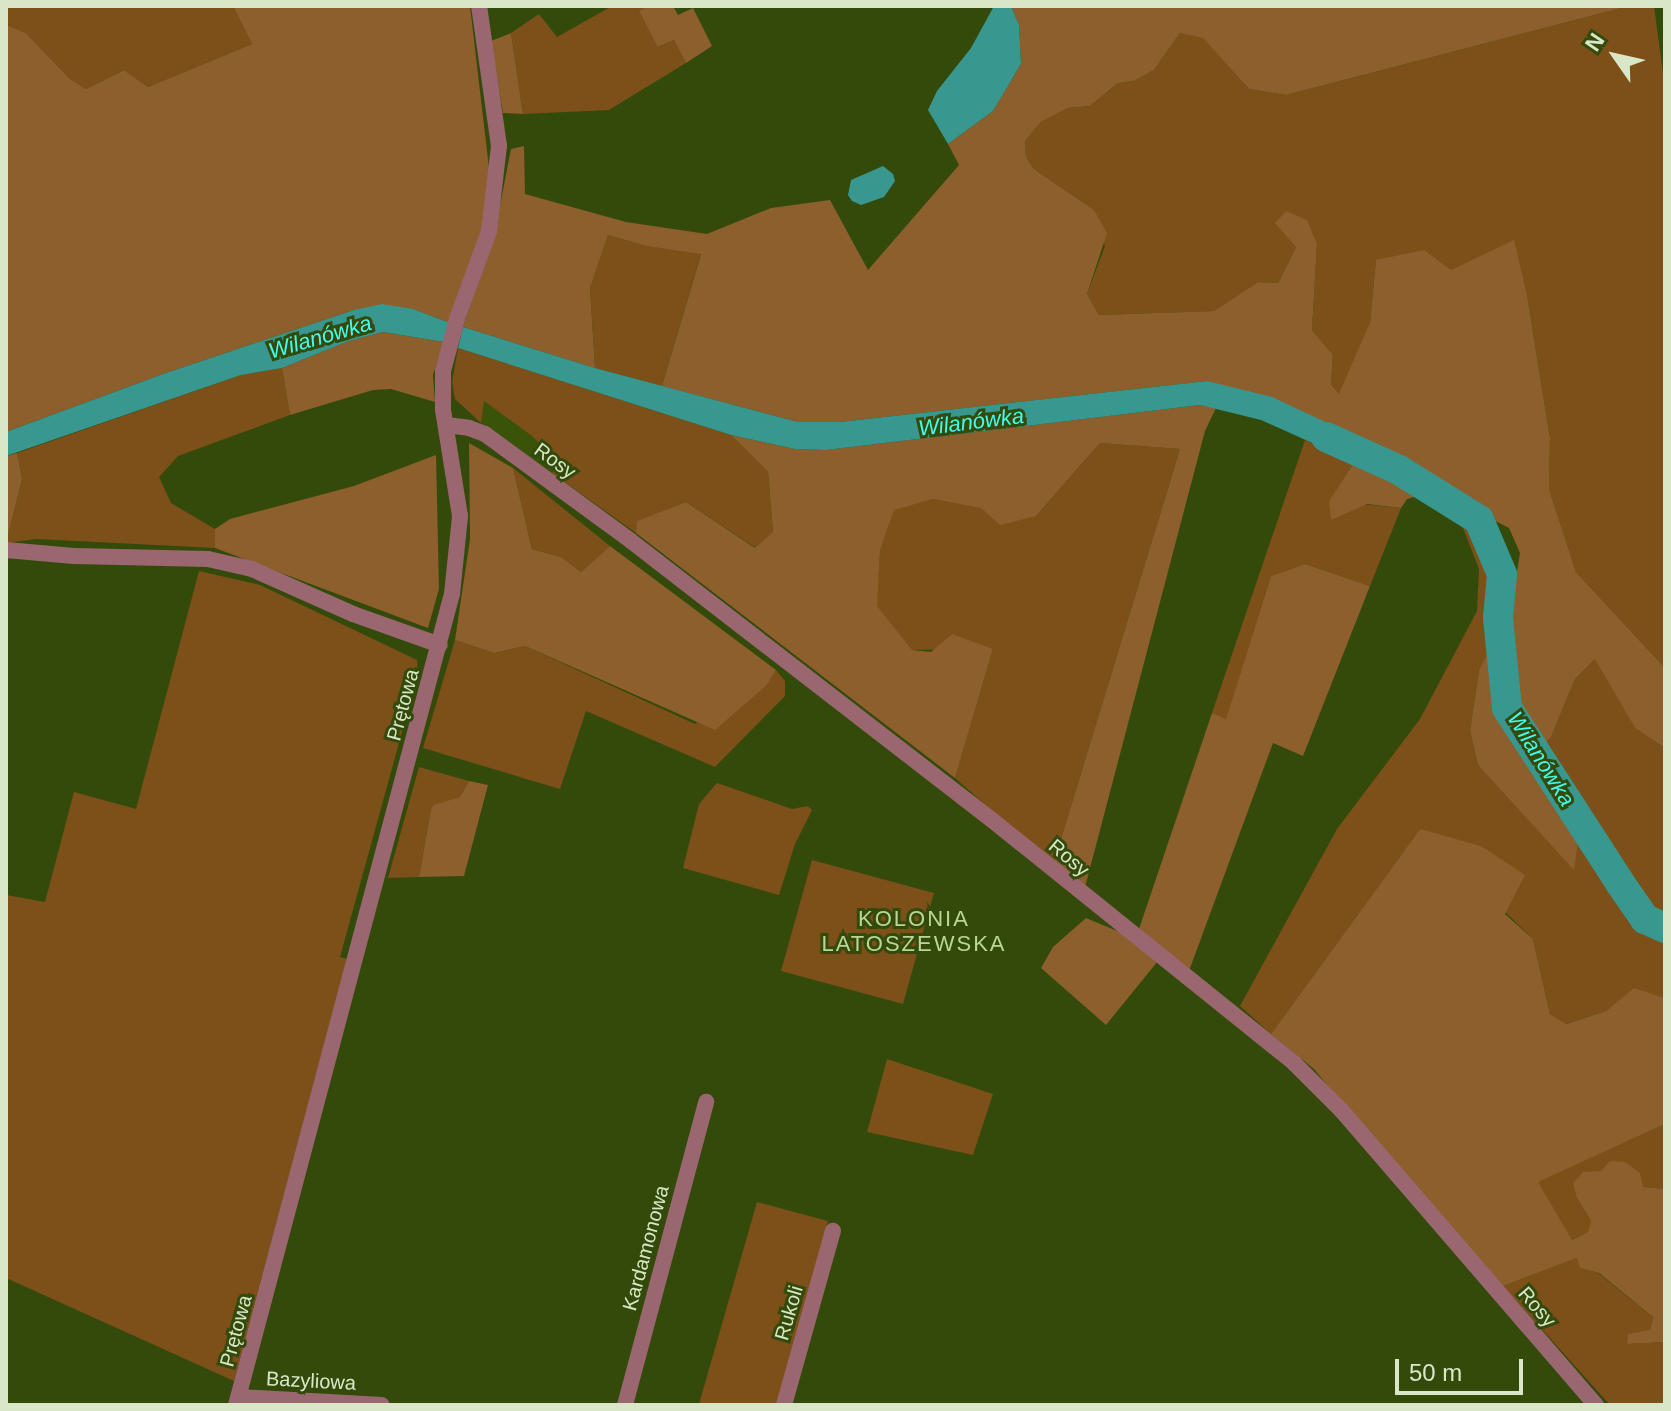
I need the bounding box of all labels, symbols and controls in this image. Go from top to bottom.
north arrow [1575,16,1655,96]
text: N [1580,29,1609,56]
water label: Wilanówka [265,310,375,364]
water label: Wilanówka [917,402,1025,442]
street label: Rosy [530,438,580,484]
street label: Prętowa [382,666,424,744]
water label: Wilanówka [1502,707,1580,811]
street label: Rosy [1044,834,1094,882]
district label: KOLONIA LATOSZEWSKA [821,905,1007,956]
street label: Kardamonowa [618,1183,674,1313]
street label: Rosy [1513,1282,1561,1332]
street label: Rukoli [770,1283,808,1343]
street label: Prętowa [215,1292,257,1370]
scale bar [1399,1343,1527,1393]
text: 50 m [1409,1359,1462,1386]
street label: Bazyliowa [265,1367,357,1395]

